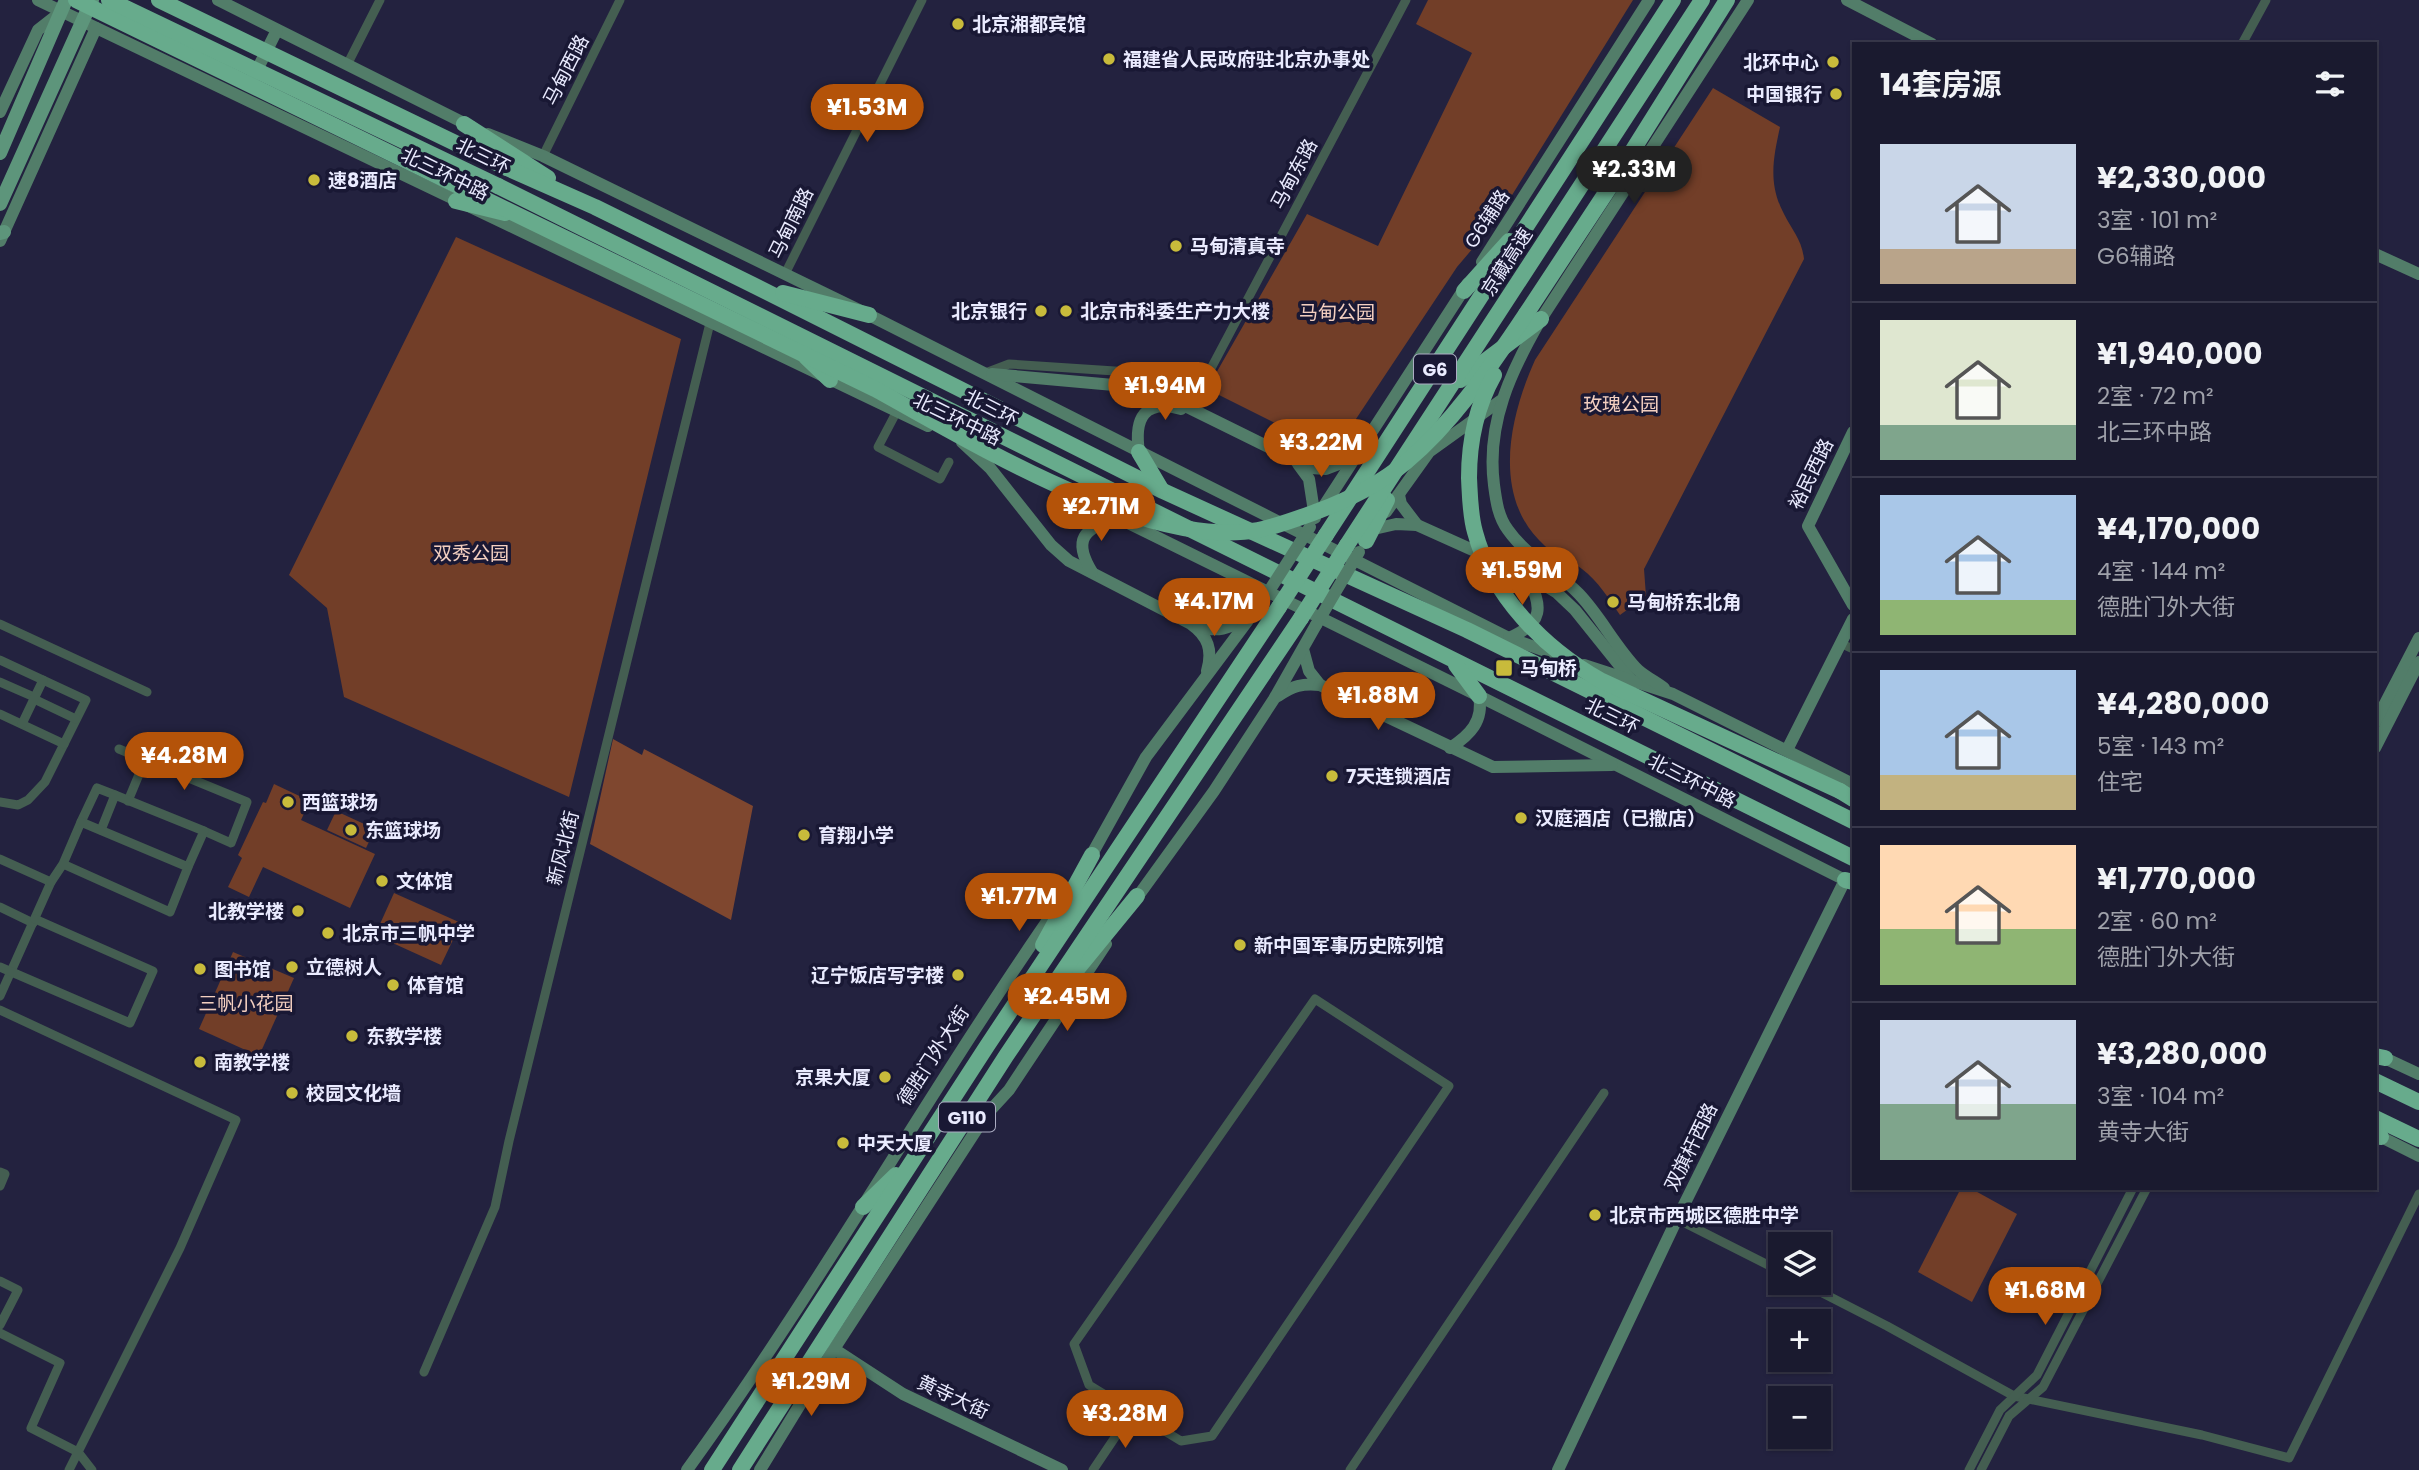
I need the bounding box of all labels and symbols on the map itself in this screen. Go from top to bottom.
place label: 北京湘都宾馆 [972,11,1086,38]
marker: 北京湘都宾馆 [950,16,966,32]
street label: 马甸西路 [537,30,595,110]
place label: 福建省人民政府驻北京办事处 [1123,46,1370,73]
place label: 北环中心 [1743,49,1819,76]
marker: 福建省人民政府驻北京办事处 [1101,51,1117,67]
marker: 北环中心 [1825,54,1841,70]
place label: 中国银行 [1746,81,1822,108]
pin: ¥1.53M [810,85,924,144]
marker: 中国银行 [1828,86,1844,102]
street label: 北三环 [451,131,515,181]
street label: 马甸东路 [1264,134,1324,214]
street label: 北三环中路 [396,141,494,207]
pin: ¥2.33M [1577,146,1691,206]
place label: 速8酒店 [328,167,397,194]
marker: 速8酒店 [306,172,322,188]
street label: 马甸南路 [762,183,820,263]
street label: G6辅路 [1458,184,1516,254]
street label: 京藏高速 [1475,223,1539,301]
place label: 马甸清真寺 [1190,233,1285,260]
marker: 马甸清真寺 [1168,238,1184,254]
place label: 北京银行 [951,298,1027,325]
place label: 北京市科委生产力大楼 [1080,298,1270,325]
park label: 马甸公园 [1299,299,1375,326]
marker: 北京银行 [1033,303,1049,319]
marker: 北京市科委生产力大楼 [1058,303,1074,319]
road number: G6 [1414,354,1456,384]
pin: ¥1.94M [1108,362,1222,422]
street label: 北三环 [959,383,1023,433]
street label: 北三环中路 [908,386,1006,452]
park label: 玫瑰公园 [1583,391,1659,418]
pin: ¥3.22M [1264,420,1378,479]
street label: 裕民西路 [1782,434,1840,514]
pin: ¥2.71M [1044,484,1158,543]
park label: 双秀公园 [433,540,509,567]
pin: ¥1.59M [1465,548,1579,607]
pin: ¥4.17M [1157,578,1271,638]
place label: 马甸桥东北角 [1627,589,1741,616]
marker: 马甸桥东北角 [1605,594,1621,610]
place label: 马甸桥 [1520,655,1577,682]
marker: 马甸桥 [1494,658,1514,678]
pin: ¥1.88M [1321,672,1435,732]
street label: 北三环 [1580,691,1644,741]
pin: ¥4.28M [127,732,241,792]
street label: 北三环中路 [1644,747,1740,815]
place label: 7天连锁酒店 [1346,763,1451,790]
marker: 7天连锁酒店 [1324,768,1340,784]
place label: 西篮球场 [302,789,378,816]
marker: 西篮球场 [280,794,296,810]
place label: 汉庭酒店（已撤店） [1535,805,1706,832]
street label: 新风北街 [541,808,585,888]
marker: 汉庭酒店（已撤店） [1513,810,1529,826]
place label: 东篮球场 [365,817,441,844]
marker: 东篮球场 [343,822,359,838]
place label: 育翔小学 [818,822,894,849]
marker: 育翔小学 [796,827,812,843]
place label: 文体馆 [396,868,453,895]
marker: 文体馆 [374,873,390,889]
pin: ¥1.77M [962,874,1076,933]
place label: 北教学楼 [208,898,284,925]
marker: 北教学楼 [290,903,306,919]
place label: 北京市三帆中学 [342,920,475,947]
marker: 北京市三帆中学 [320,925,336,941]
place label: 新中国军事历史陈列馆 [1254,932,1444,959]
marker: 新中国军事历史陈列馆 [1232,937,1248,953]
place label: 立德树人 [306,954,382,981]
place label: 图书馆 [214,956,271,983]
marker: 立德树人 [284,959,300,975]
marker: 图书馆 [192,961,208,977]
place label: 辽宁饭店写字楼 [811,962,944,989]
marker: 辽宁饭店写字楼 [950,967,966,983]
place label: 体育馆 [407,972,464,999]
pin: ¥2.45M [1010,974,1124,1033]
marker: 体育馆 [385,977,401,993]
park label: 三帆小花园 [198,990,294,1017]
street label: 德胜门外大街 [891,1001,975,1111]
place label: 东教学楼 [366,1023,442,1050]
marker: 东教学楼 [344,1028,360,1044]
place label: 南教学楼 [214,1049,290,1076]
marker: 南教学楼 [192,1054,208,1070]
place label: 京果大厦 [795,1064,871,1091]
marker: 京果大厦 [877,1069,893,1085]
place label: 校园文化墙 [306,1080,401,1107]
marker: 校园文化墙 [284,1085,300,1101]
street label: 双旗杆西路 [1658,1098,1724,1196]
road number: G110 [939,1102,995,1132]
place label: 中天大厦 [857,1130,933,1157]
marker: 中天大厦 [835,1135,851,1151]
place label: 北京市西城区德胜中学 [1609,1202,1799,1229]
marker: 北京市西城区德胜中学 [1587,1207,1603,1223]
pin: ¥1.68M [1988,1268,2102,1327]
pin: ¥1.29M [754,1358,868,1418]
street label: 黄寺大街 [913,1369,993,1425]
pin: ¥3.28M [1068,1390,1182,1450]

